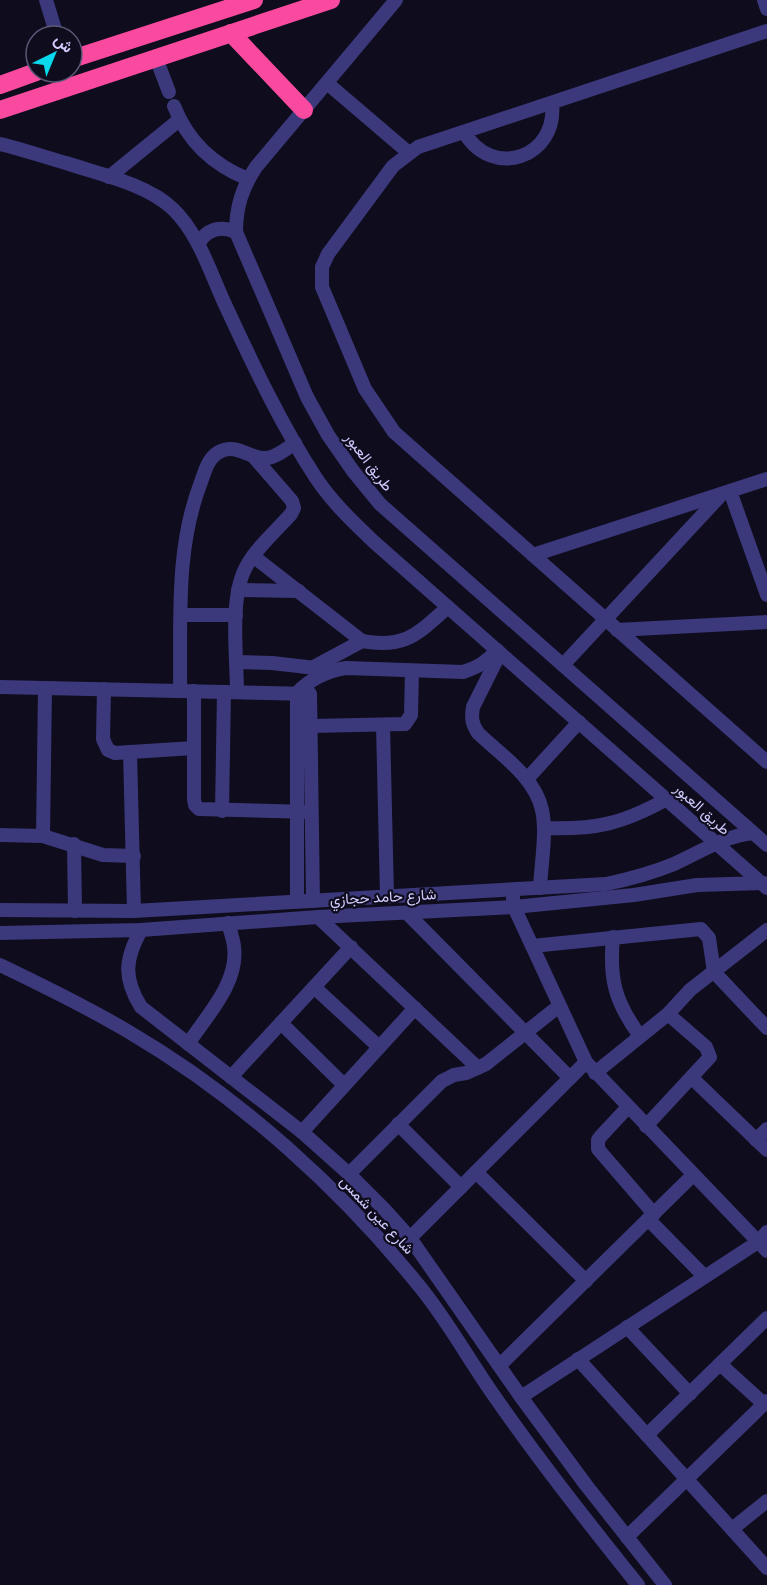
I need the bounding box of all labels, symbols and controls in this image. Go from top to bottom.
north arrow [24,24,84,84]
text: ش [50,30,77,57]
street label: طريق العبور [340,428,397,496]
street label: طريق العبور [669,779,734,840]
street label: شارع حامد حجازي [329,885,437,913]
street label: شارع عين شمس [335,1172,418,1259]

